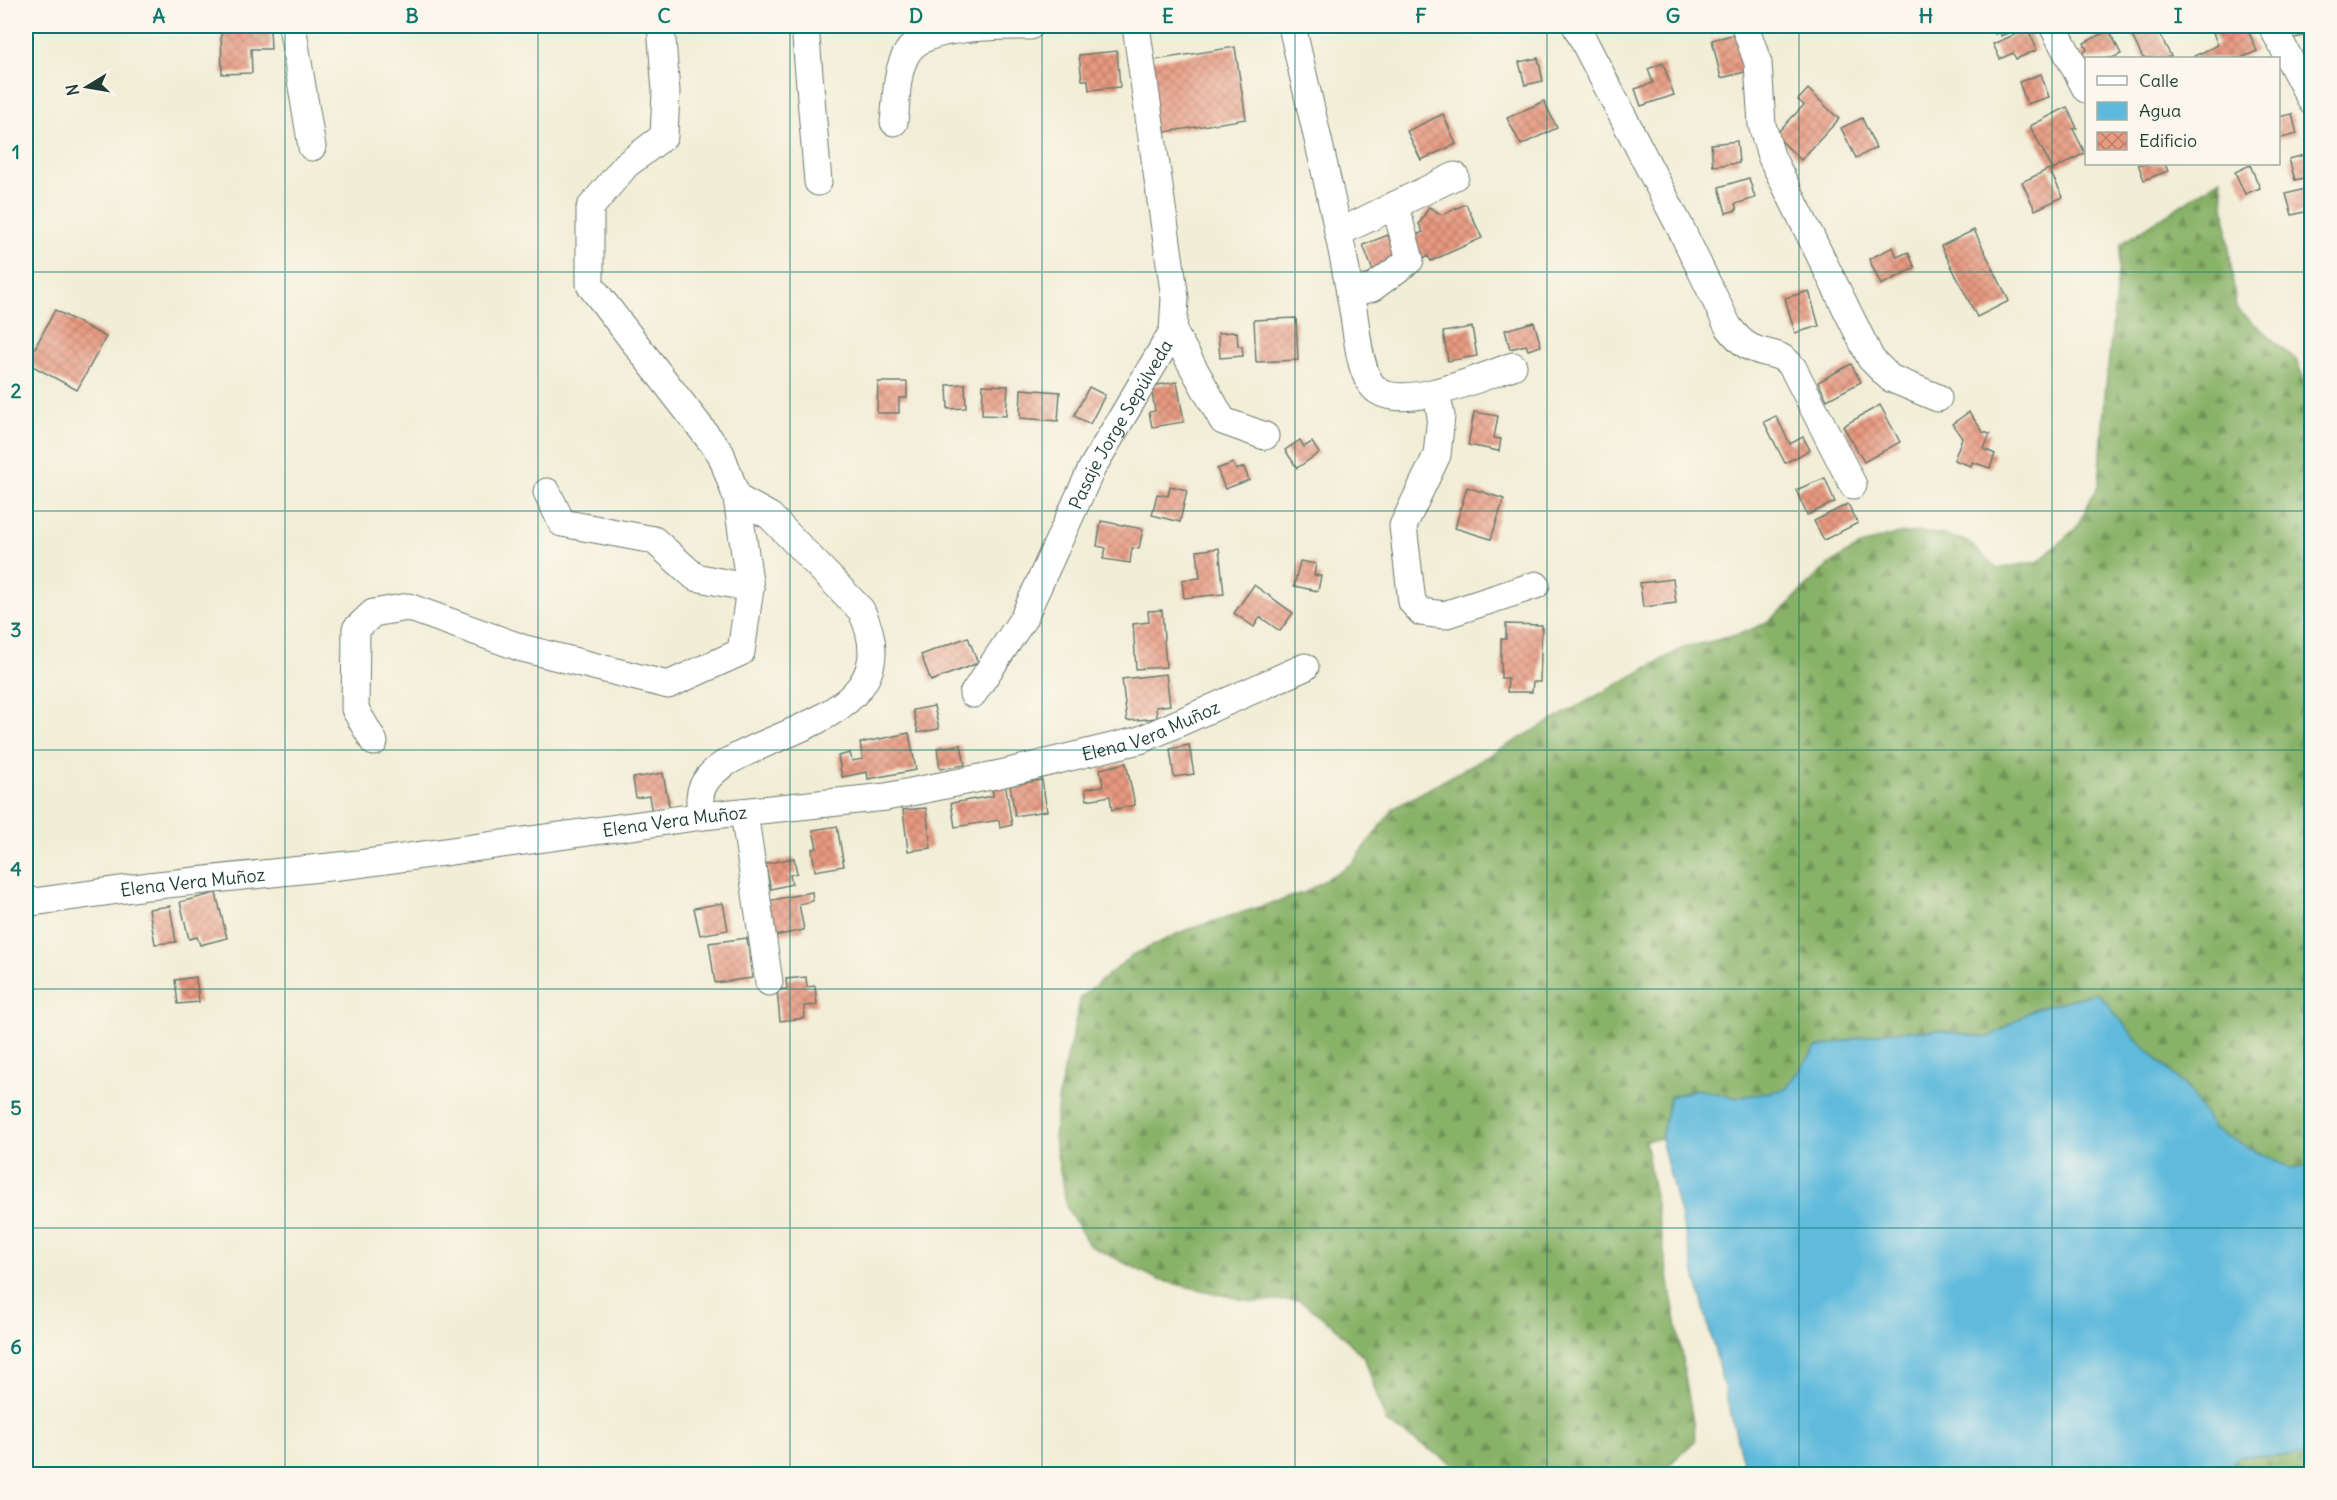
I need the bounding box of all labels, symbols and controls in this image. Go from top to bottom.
text: A [153,3,166,28]
text: B [405,3,419,28]
text: C [657,3,671,28]
text: D [909,3,923,28]
text: E [1162,3,1174,28]
text: F [1415,3,1427,28]
text: G [1666,3,1680,28]
text: H [1919,3,1933,28]
text: I [2174,3,2183,28]
north arrow [57,57,117,117]
legend [2085,57,2280,165]
text: Calle [2139,69,2179,92]
text: N [61,83,83,97]
text: Agua [2139,99,2181,122]
text: Edificio [2139,129,2197,152]
text: 1 [12,139,20,164]
street label: Pasaje Jorge Sepúlveda [1063,335,1177,513]
text: 2 [11,378,22,403]
text: 3 [10,617,22,642]
street label: Elena Vera Muñoz [1079,695,1223,765]
street label: Elena Vera Muñoz [601,800,748,841]
text: 4 [10,856,22,881]
street label: Elena Vera Muñoz [119,862,266,901]
text: 5 [10,1095,22,1120]
text: 6 [10,1334,22,1359]

